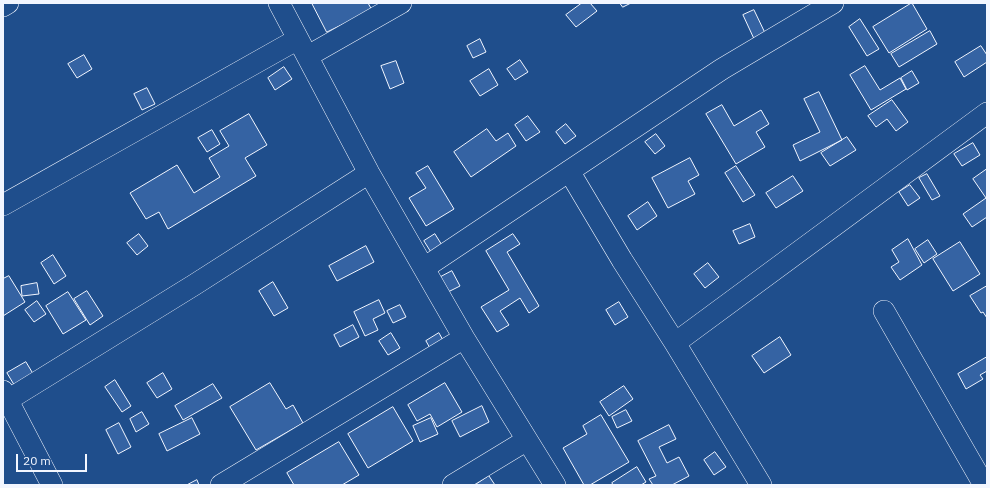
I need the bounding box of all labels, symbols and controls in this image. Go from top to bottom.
scale bar [18,446,89,472]
text: 20 m [23,453,51,468]

